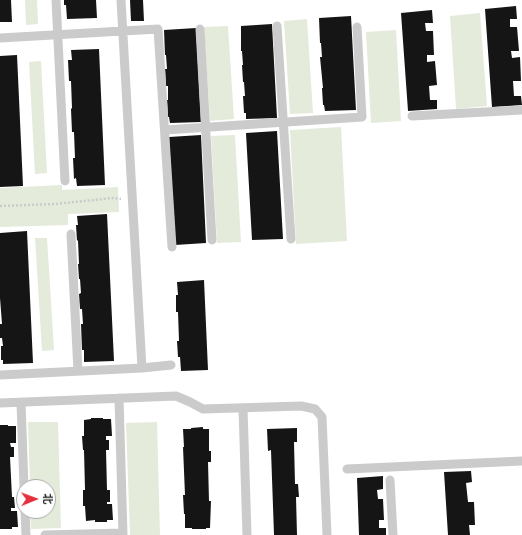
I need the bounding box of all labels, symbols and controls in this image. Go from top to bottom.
north arrow [16,479,56,519]
text: 北 [41,493,54,504]

